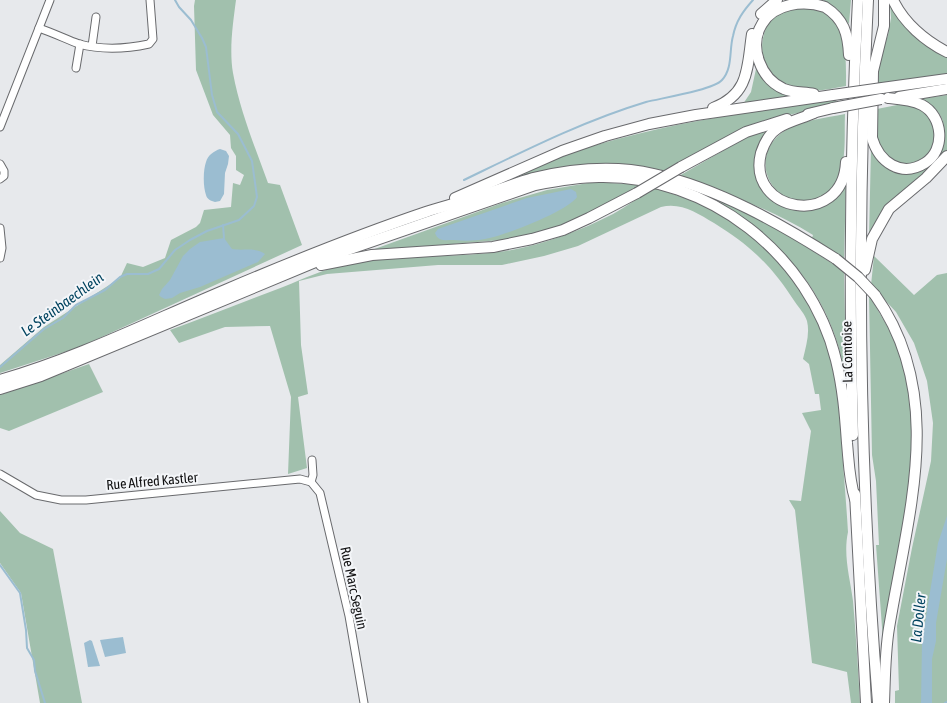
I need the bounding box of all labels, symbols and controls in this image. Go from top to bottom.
water label: Le Steinbaechlein [18,269,106,339]
street label: La Comtoise [838,321,856,383]
street label: Rue Alfred Kastler [106,469,199,493]
street label: Rue Marc Seguin [337,545,371,631]
water label: La Doller [907,592,929,643]

